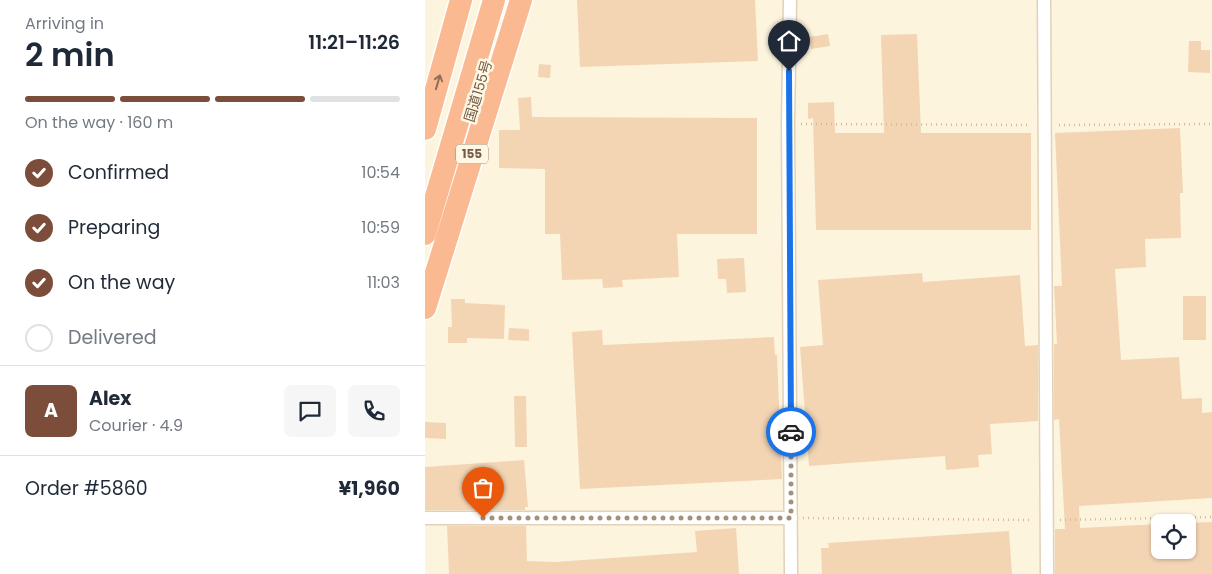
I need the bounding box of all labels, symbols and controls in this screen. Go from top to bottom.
text: Arriving in [25,12,104,35]
pin [768,20,810,71]
icon: home [775,27,803,55]
text: 11:21–11:26 [308,29,400,56]
text: 2 min [25,32,115,77]
street label: 国道155号 [459,57,497,125]
one-way arrow [434,74,444,90]
text: On the way · 160 m [25,111,173,134]
road number: 155 [456,144,488,164]
icon: check [25,159,53,187]
text: Confirmed [68,159,169,186]
text: 10:54 [361,161,400,184]
icon: check [25,214,53,242]
text: Preparing [68,214,160,241]
text: 10:59 [361,216,400,239]
icon: check [25,269,53,297]
text: On the way [68,269,175,296]
text: 11:03 [367,271,400,294]
text: Delivered [68,324,157,351]
text: Alex [89,385,131,412]
button: chat [284,385,336,437]
button: phone [348,385,400,437]
text: A [44,397,58,424]
courier [766,407,816,457]
text: Courier · 4.9 [89,414,183,437]
icon: car [777,418,805,446]
pin [462,467,504,518]
icon: bag [469,474,497,502]
text: Order #5860 [25,475,148,502]
text: ¥1,960 [338,475,400,502]
map controls [1151,514,1196,559]
button: locate [1151,514,1196,559]

